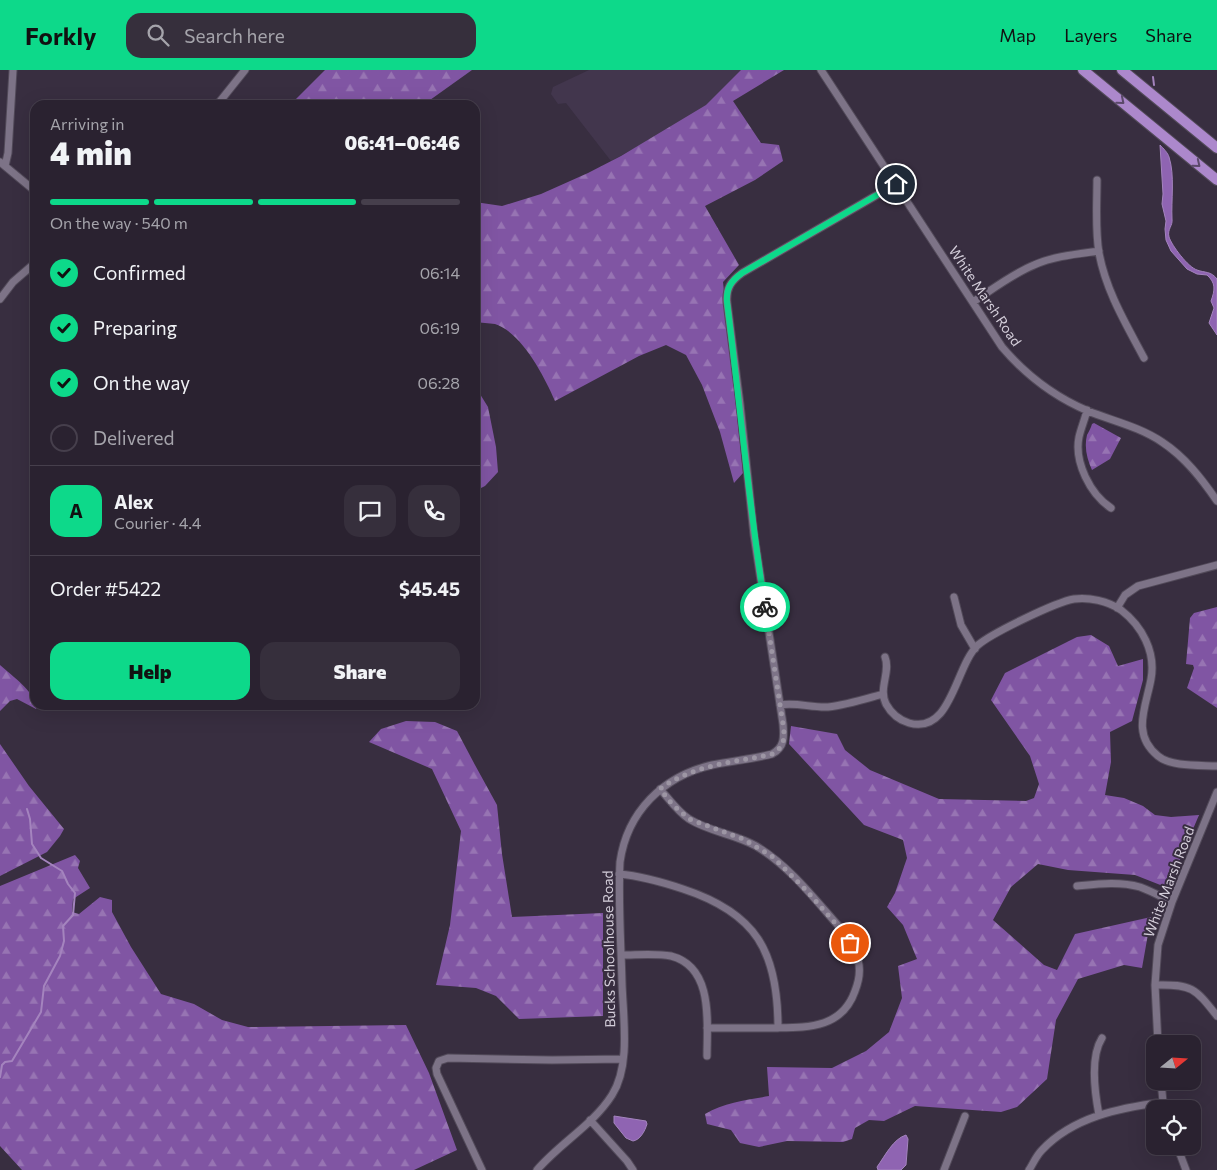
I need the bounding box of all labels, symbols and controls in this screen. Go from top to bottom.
search box [126,13,476,58]
text: Forkly [25,21,96,50]
icon: search [144,21,172,49]
text: Search here [184,24,285,47]
text: Map [999,24,1036,46]
text: Layers [1064,24,1117,46]
text: Share [1145,24,1192,46]
one-way arrow [1115,96,1124,105]
text: Arriving in [50,114,124,133]
text: 06:41–06:46 [345,131,460,154]
text: 4 min [50,132,132,172]
one-way arrow [1191,158,1200,166]
pin [875,163,917,205]
icon: home [882,170,910,198]
text: On the way · 540 m [50,213,188,232]
street label: White Marsh Road [946,242,1025,349]
icon: check [50,259,78,287]
text: Confirmed [93,261,186,284]
text: 06:14 [420,263,460,282]
icon: check [50,314,78,342]
text: Preparing [93,316,177,339]
text: 06:19 [420,318,460,337]
icon: check [50,369,78,397]
text: On the way [93,371,190,394]
text: 06:28 [418,373,460,392]
text: Delivered [93,426,174,449]
button: chat [344,485,396,537]
button: phone [408,485,460,537]
text: Alex [114,490,154,513]
text: A [69,499,83,522]
text: Courier · 4.4 [114,513,201,532]
text: Order #5422 [50,577,161,600]
text: $45.45 [399,577,460,600]
courier [740,582,790,632]
icon: bike [751,593,779,621]
button: Help [50,642,250,700]
button: Share [260,642,460,700]
street label: White Marsh Road [1140,824,1197,940]
street label: Bucks Schoolhouse Road [599,870,618,1028]
pin [829,922,871,964]
icon: bag [836,929,864,957]
north arrow [1146,1035,1201,1090]
map controls [1146,1035,1201,1155]
button: locate [1146,1100,1201,1155]

